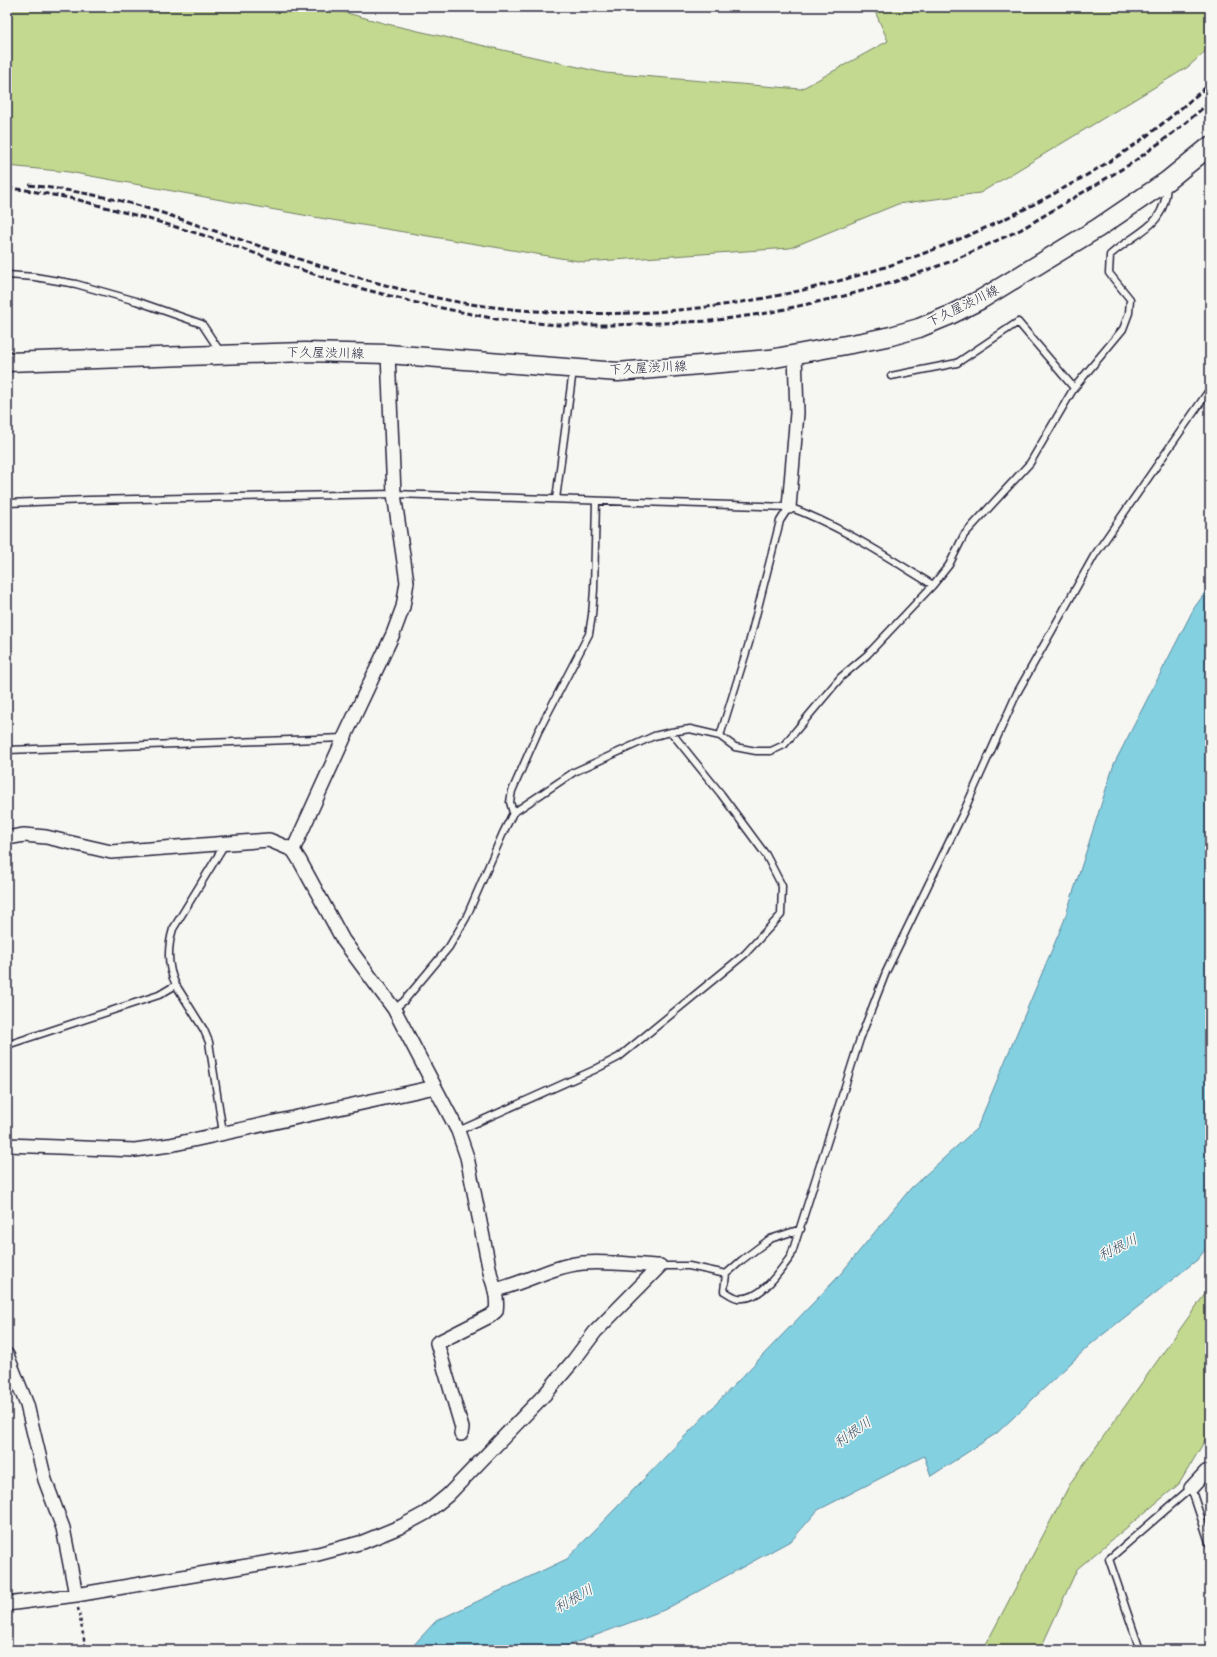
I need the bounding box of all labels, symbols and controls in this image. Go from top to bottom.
street label: 下久屋渋川線 [924,280,1003,331]
street label: 下久屋渋川線 [286,343,365,363]
street label: 下久屋渋川線 [609,357,688,379]
water label: 利根川 [1095,1230,1141,1266]
water label: 利根川 [830,1413,876,1453]
water label: 利根川 [551,1580,597,1618]

